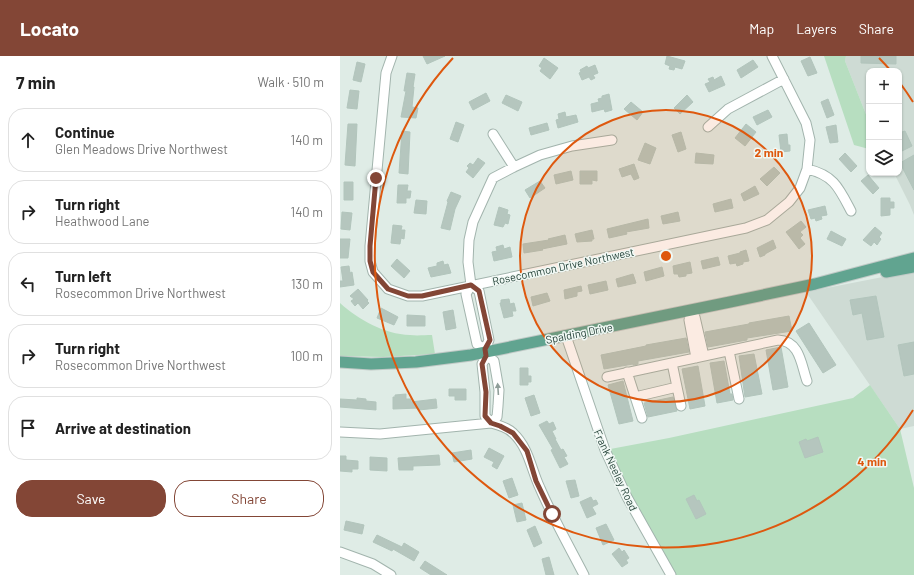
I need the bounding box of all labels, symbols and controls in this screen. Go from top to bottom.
text: Locato [20,17,79,40]
text: Map [749,20,774,37]
text: Layers [796,20,837,37]
text: Share [859,20,894,37]
map controls [866,68,902,176]
button: + [866,68,902,104]
text: 7 min [16,72,56,92]
text: Walk · 510 m [258,74,324,90]
button: − [866,104,902,140]
text: Continue [55,123,115,141]
icon: ahead [17,129,39,151]
text: 140 m [291,132,323,148]
button: layers [866,140,902,176]
text: Glen Meadows Drive Northwest [55,141,228,157]
text: 2 min [755,145,783,159]
route end [367,169,385,187]
text: Turn right [55,195,120,213]
icon: right [17,201,39,223]
text: 140 m [291,204,323,220]
text: Heathwood Lane [55,213,149,229]
street label: Rosecommon Drive Northwest [491,245,635,287]
centre of rings [659,249,673,263]
text: Turn left [55,267,111,285]
icon: left [17,273,39,295]
text: 130 m [291,276,323,292]
text: Rosecommon Drive Northwest [55,285,226,301]
street label: Spalding Drive [544,320,614,346]
text: Turn right [55,339,120,357]
icon: right [17,345,39,367]
text: 100 m [290,348,323,364]
text: Rosecommon Drive Northwest [55,357,226,373]
one-way arrow [495,383,502,395]
icon: arrive [17,417,39,439]
text: Arrive at destination [55,419,191,437]
street label: Frank Neeley Road [591,427,641,513]
text: 4 min [857,454,887,468]
button: Save [16,480,166,517]
button: Share [174,480,324,517]
route start [543,505,561,523]

